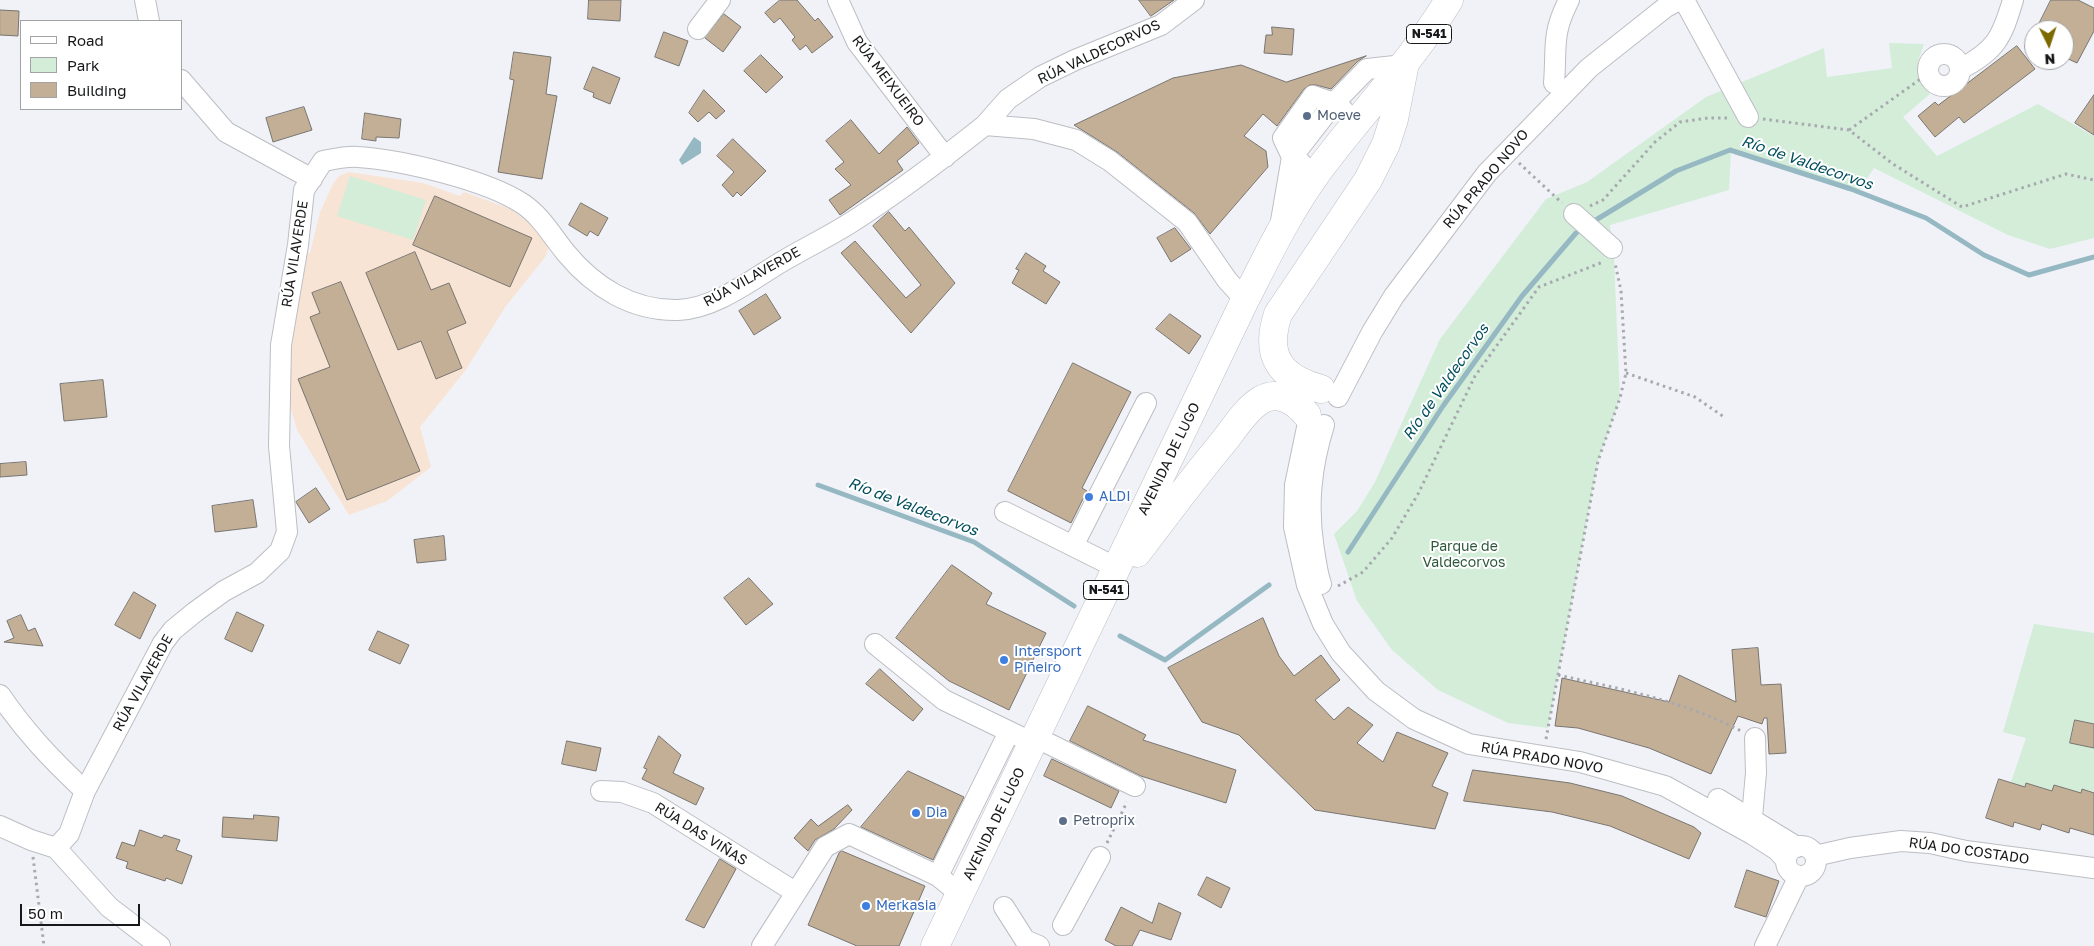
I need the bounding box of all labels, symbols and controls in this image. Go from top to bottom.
street label: RÚA VALDECORVOS [1035,16,1163,88]
legend [20,20,182,110]
north arrow [2024,20,2074,70]
road number: N-541 [1406,24,1452,44]
text: Road [67,31,104,49]
street label: RÚA MEIXUEIRO [848,32,928,130]
text: N [2044,51,2056,68]
text: Park [67,56,99,74]
text: Building [67,81,127,99]
place label: Moeve [1317,108,1361,124]
marker: Moeve [1301,110,1313,122]
street label: RÚA PRADO NOVO [1440,126,1532,232]
water label: Río de Valdecorvos [1739,132,1875,194]
street label: RÚA VILAVERDE [278,199,312,309]
street label: RÚA VILAVERDE [701,243,803,311]
water label: Río de Valdecorvos [1399,321,1493,443]
street label: AVENIDA DE LUGO [1134,400,1204,518]
water label: Río de Valdecorvos [846,474,980,540]
place label: ALDI [1099,489,1131,505]
marker: ALDI [1083,491,1095,503]
park label: Parque de Valdecorvos [1423,539,1505,572]
road number: N-541 [1084,580,1128,600]
street label: RÚA VILAVERDE [109,632,177,734]
place label: Intersport Piñeiro [1014,644,1082,676]
marker: Intersport Piñeiro [998,654,1010,666]
street label: RÚA PRADO NOVO [1479,739,1605,777]
street label: AVENIDA DE LUGO [959,765,1029,883]
street label: RÚA DAS VIÑAS [652,799,750,869]
place label: Dia [926,805,947,821]
marker: Dia [910,807,922,819]
place label: Petroprix [1073,813,1135,829]
marker: Petroprix [1057,815,1069,827]
street label: RÚA DO COSTADO [1908,834,2030,868]
scale bar [22,894,142,926]
place label: Merkasia [876,898,936,914]
marker: Merkasia [860,900,872,912]
text: 50 m [28,904,63,922]

